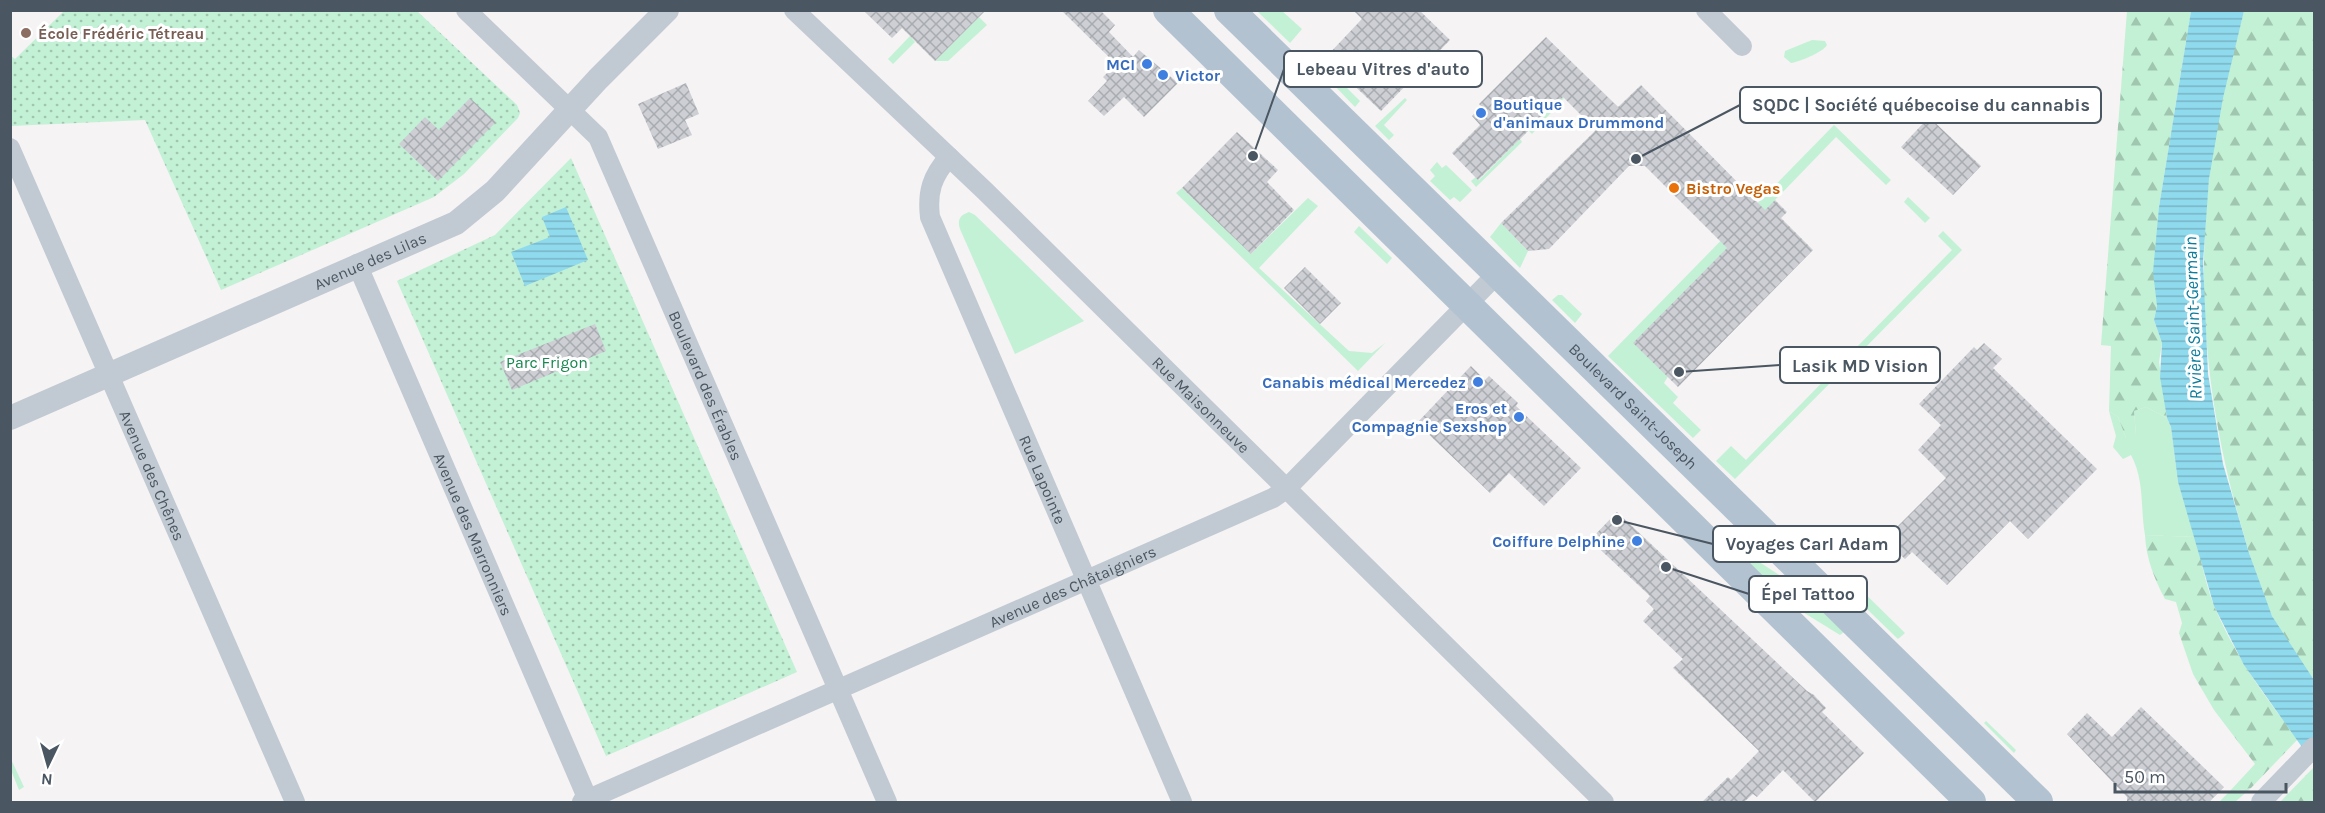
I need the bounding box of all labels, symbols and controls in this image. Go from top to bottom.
place label: École Frédéric Tétreau [38,24,204,43]
marker: École Frédéric Tétreau [19,26,33,40]
callout: Lebeau Vitres d'auto [1284,51,1482,87]
place label: MCI [1106,55,1135,74]
marker: MCI [1140,57,1154,71]
text: Lebeau Vitres d'auto [1296,58,1470,80]
place label: Victor [1175,66,1221,85]
marker: Victor [1156,68,1170,82]
callout: SQDC | Société québecoise du cannabis [1740,87,2101,123]
text: SQDC | Société québecoise du cannabis [1752,94,2090,116]
place label: Boutique d'animaux Drummond [1493,95,1664,132]
marker: Boutique d'animaux Drummond [1474,106,1488,120]
place label: Bistro Vegas [1686,179,1780,198]
marker: Bistro Vegas [1667,181,1681,195]
street label: Avenue des Lilas [311,228,429,294]
water label: Rivière Saint-Germain [2179,236,2207,400]
street label: Boulevard des Érables [665,308,746,463]
street label: Boulevard Saint-Joseph [1565,339,1701,473]
callout: Lasik MD Vision [1780,347,1940,383]
park label: Parc Frigon [506,353,588,372]
street label: Rue Maisonneuve [1148,353,1254,457]
text: Lasik MD Vision [1792,355,1928,377]
place label: Canabis médical Mercedez [1262,373,1466,392]
marker: Canabis médical Mercedez [1471,375,1485,389]
place label: Eros et Compagnie Sexshop [1352,399,1507,436]
street label: Avenue des Chênes [115,407,189,544]
marker: Eros et Compagnie Sexshop [1512,410,1526,424]
street label: Rue Lapointe [1015,432,1070,527]
street label: Avenue des Marronniers [429,450,516,619]
callout: Voyages Carl Adam [1713,526,1900,562]
place label: Coiffure Delphine [1492,532,1625,551]
text: Voyages Carl Adam [1726,533,1888,555]
marker: Coiffure Delphine [1630,534,1644,548]
street label: Avenue des Châtaigniers [986,542,1159,632]
callout: Épel Tattoo [1749,576,1867,612]
text: Épel Tattoo [1761,582,1855,605]
north arrow [18,735,78,795]
scale bar [2115,756,2286,794]
text: 50 m [2124,766,2166,788]
text: N [40,769,53,789]

